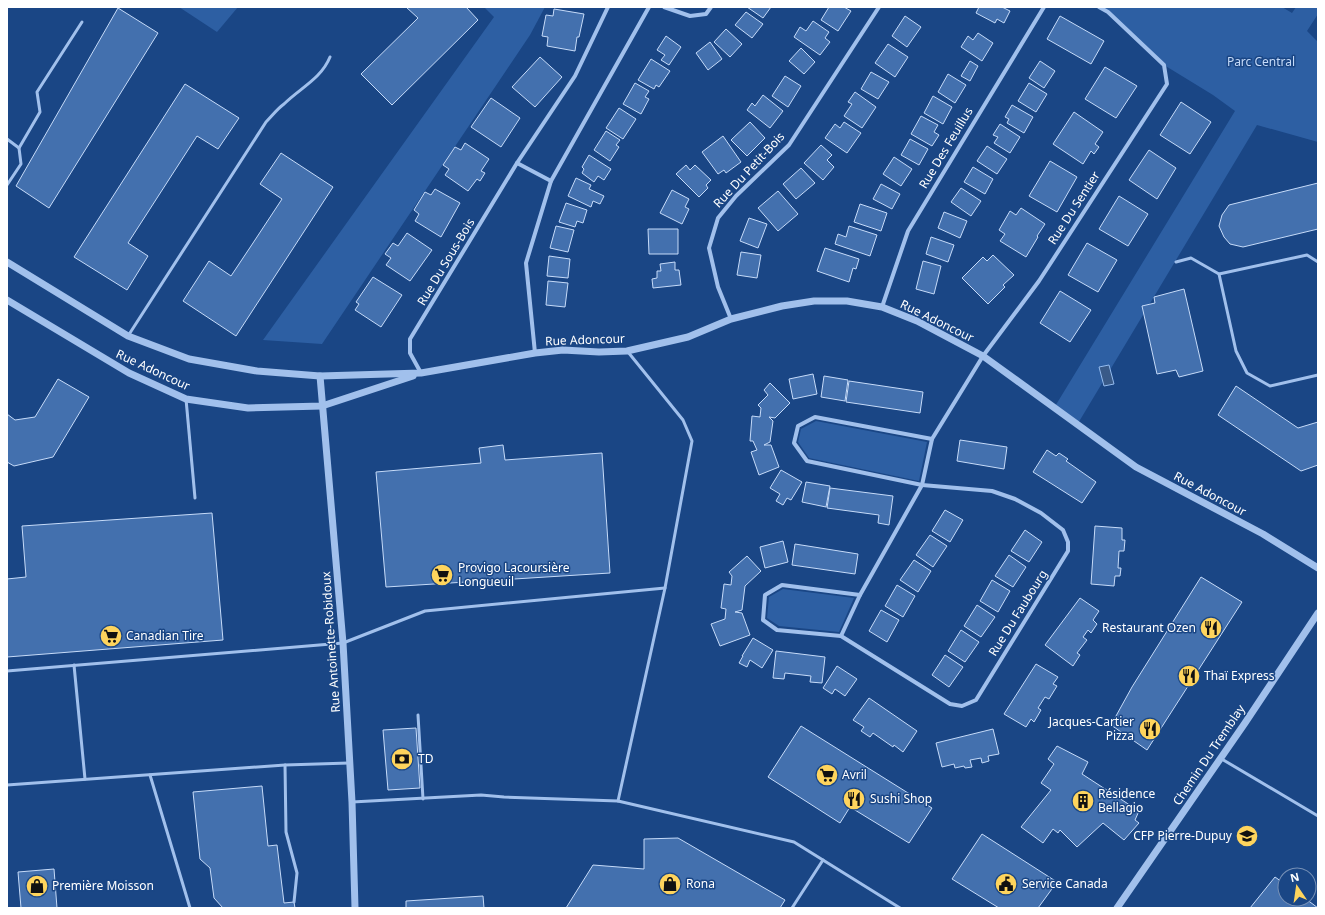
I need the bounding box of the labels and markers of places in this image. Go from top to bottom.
place label: Provigo Lacoursière Longueuil [458,559,570,590]
supermarket icon: Provigo Lacoursière Longueuil [429,562,455,588]
restaurant icon: Restaurant Ozen [1198,615,1224,641]
place label: Restaurant Ozen [1102,619,1196,636]
supermarket icon: Canadian Tire [98,623,124,649]
place label: Canadian Tire [126,627,204,644]
restaurant icon: Thaï Express [1176,663,1202,689]
place label: Thaï Express [1204,667,1275,684]
place label: Jacques-Cartier Pizza [1048,713,1134,744]
restaurant icon: Jacques-Cartier Pizza [1137,716,1163,742]
bank icon: TD [389,746,415,772]
place label: TD [418,750,434,767]
supermarket icon: Avril [814,762,840,788]
place label: Avril [842,766,867,783]
place label: Résidence Bellagio [1098,785,1155,816]
restaurant icon: Sushi Shop [841,786,867,812]
building icon: Résidence Bellagio [1070,788,1096,814]
place label: Sushi Shop [870,790,932,807]
school or university icon: CFP Pierre-Dupuy [1234,823,1260,849]
place label: CFP Pierre-Dupuy [1133,827,1233,844]
shop icon: Rona [657,871,683,897]
public building icon: Service Canada [993,871,1019,897]
shop icon: Première Moisson [24,873,50,899]
place label: Rona [686,875,715,892]
place label: Service Canada [1022,875,1108,892]
place label: Première Moisson [52,877,154,894]

